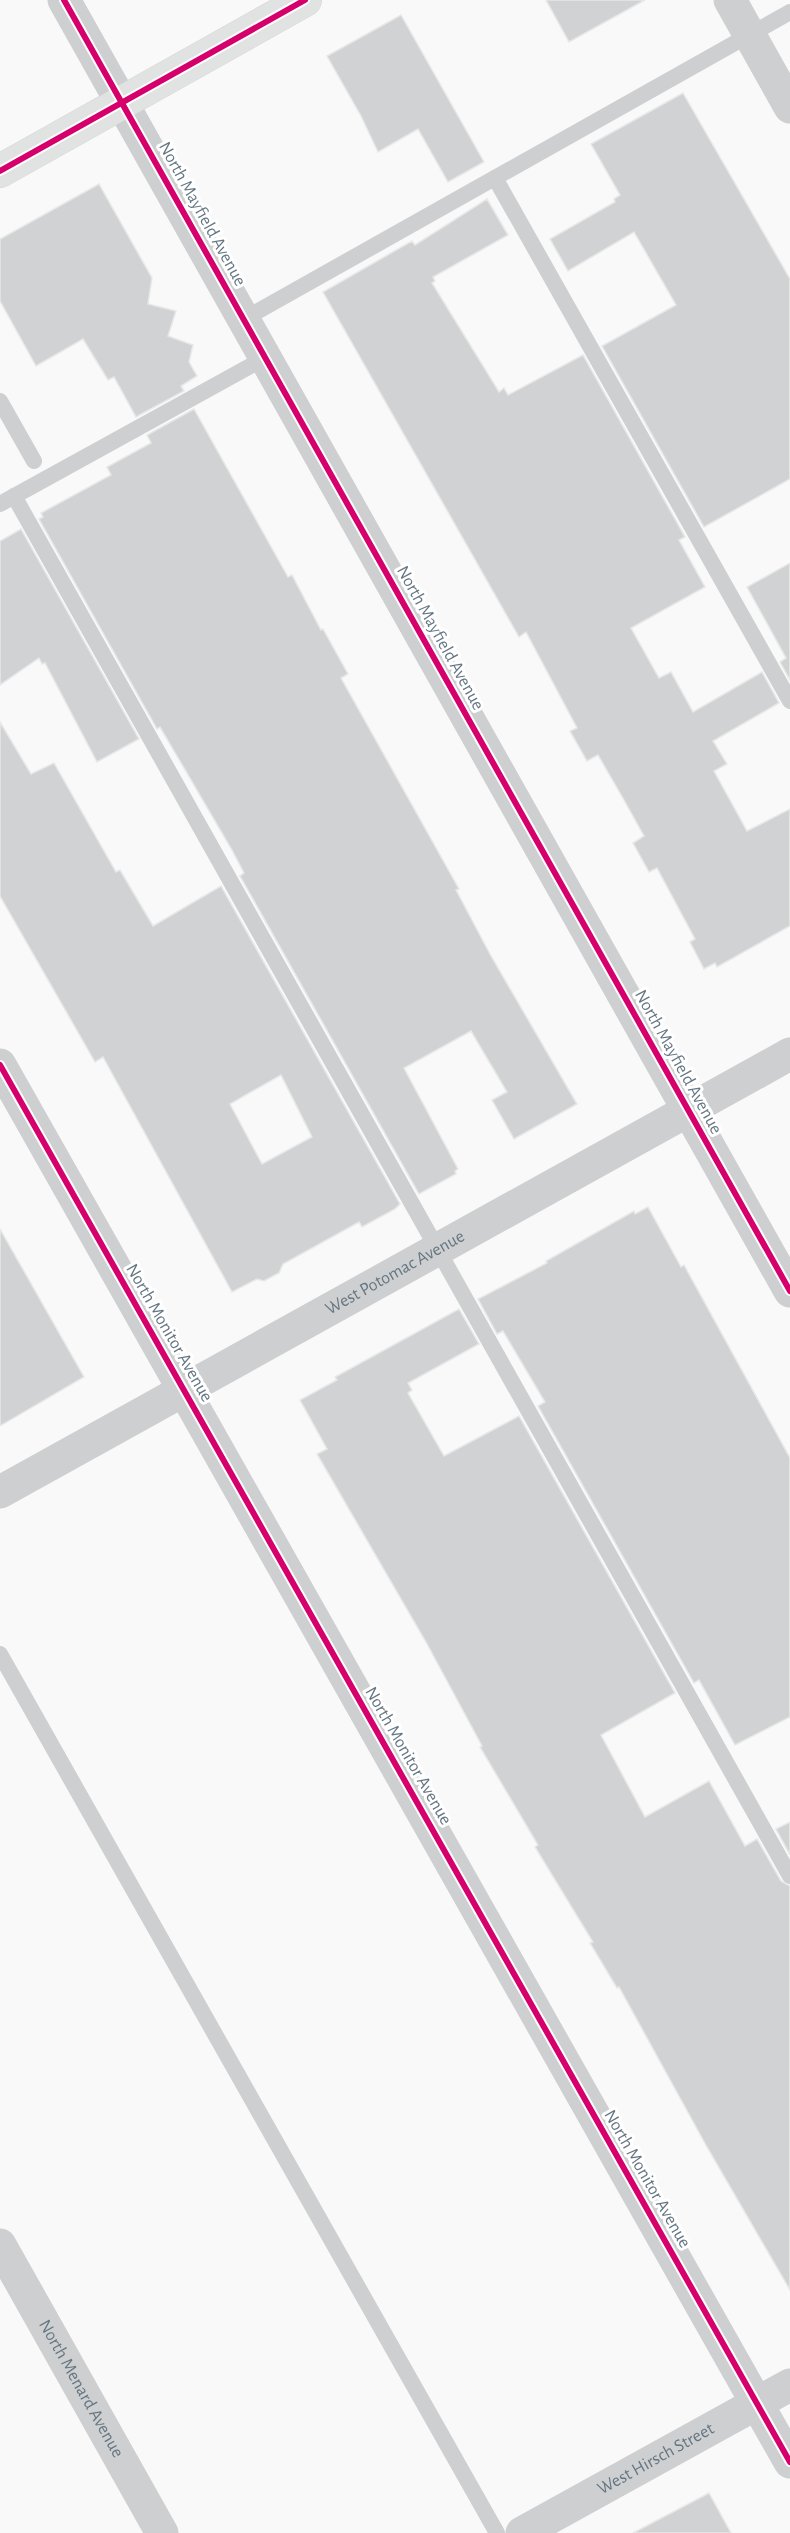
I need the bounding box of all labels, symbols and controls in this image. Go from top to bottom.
street label: North Mayfield Avenue [155,139,249,289]
street label: North Mayfield Avenue [393,563,487,713]
street label: North Mayfield Avenue [631,987,725,1137]
street label: West Potomac Avenue [323,1227,468,1318]
street label: North Monitor Avenue [122,1261,216,1405]
street label: North Monitor Avenue [361,1684,455,1828]
street label: North Monitor Avenue [600,2107,694,2251]
street label: North Menard Avenue [35,2317,127,2461]
street label: West Hirsch Street [595,2420,717,2498]

